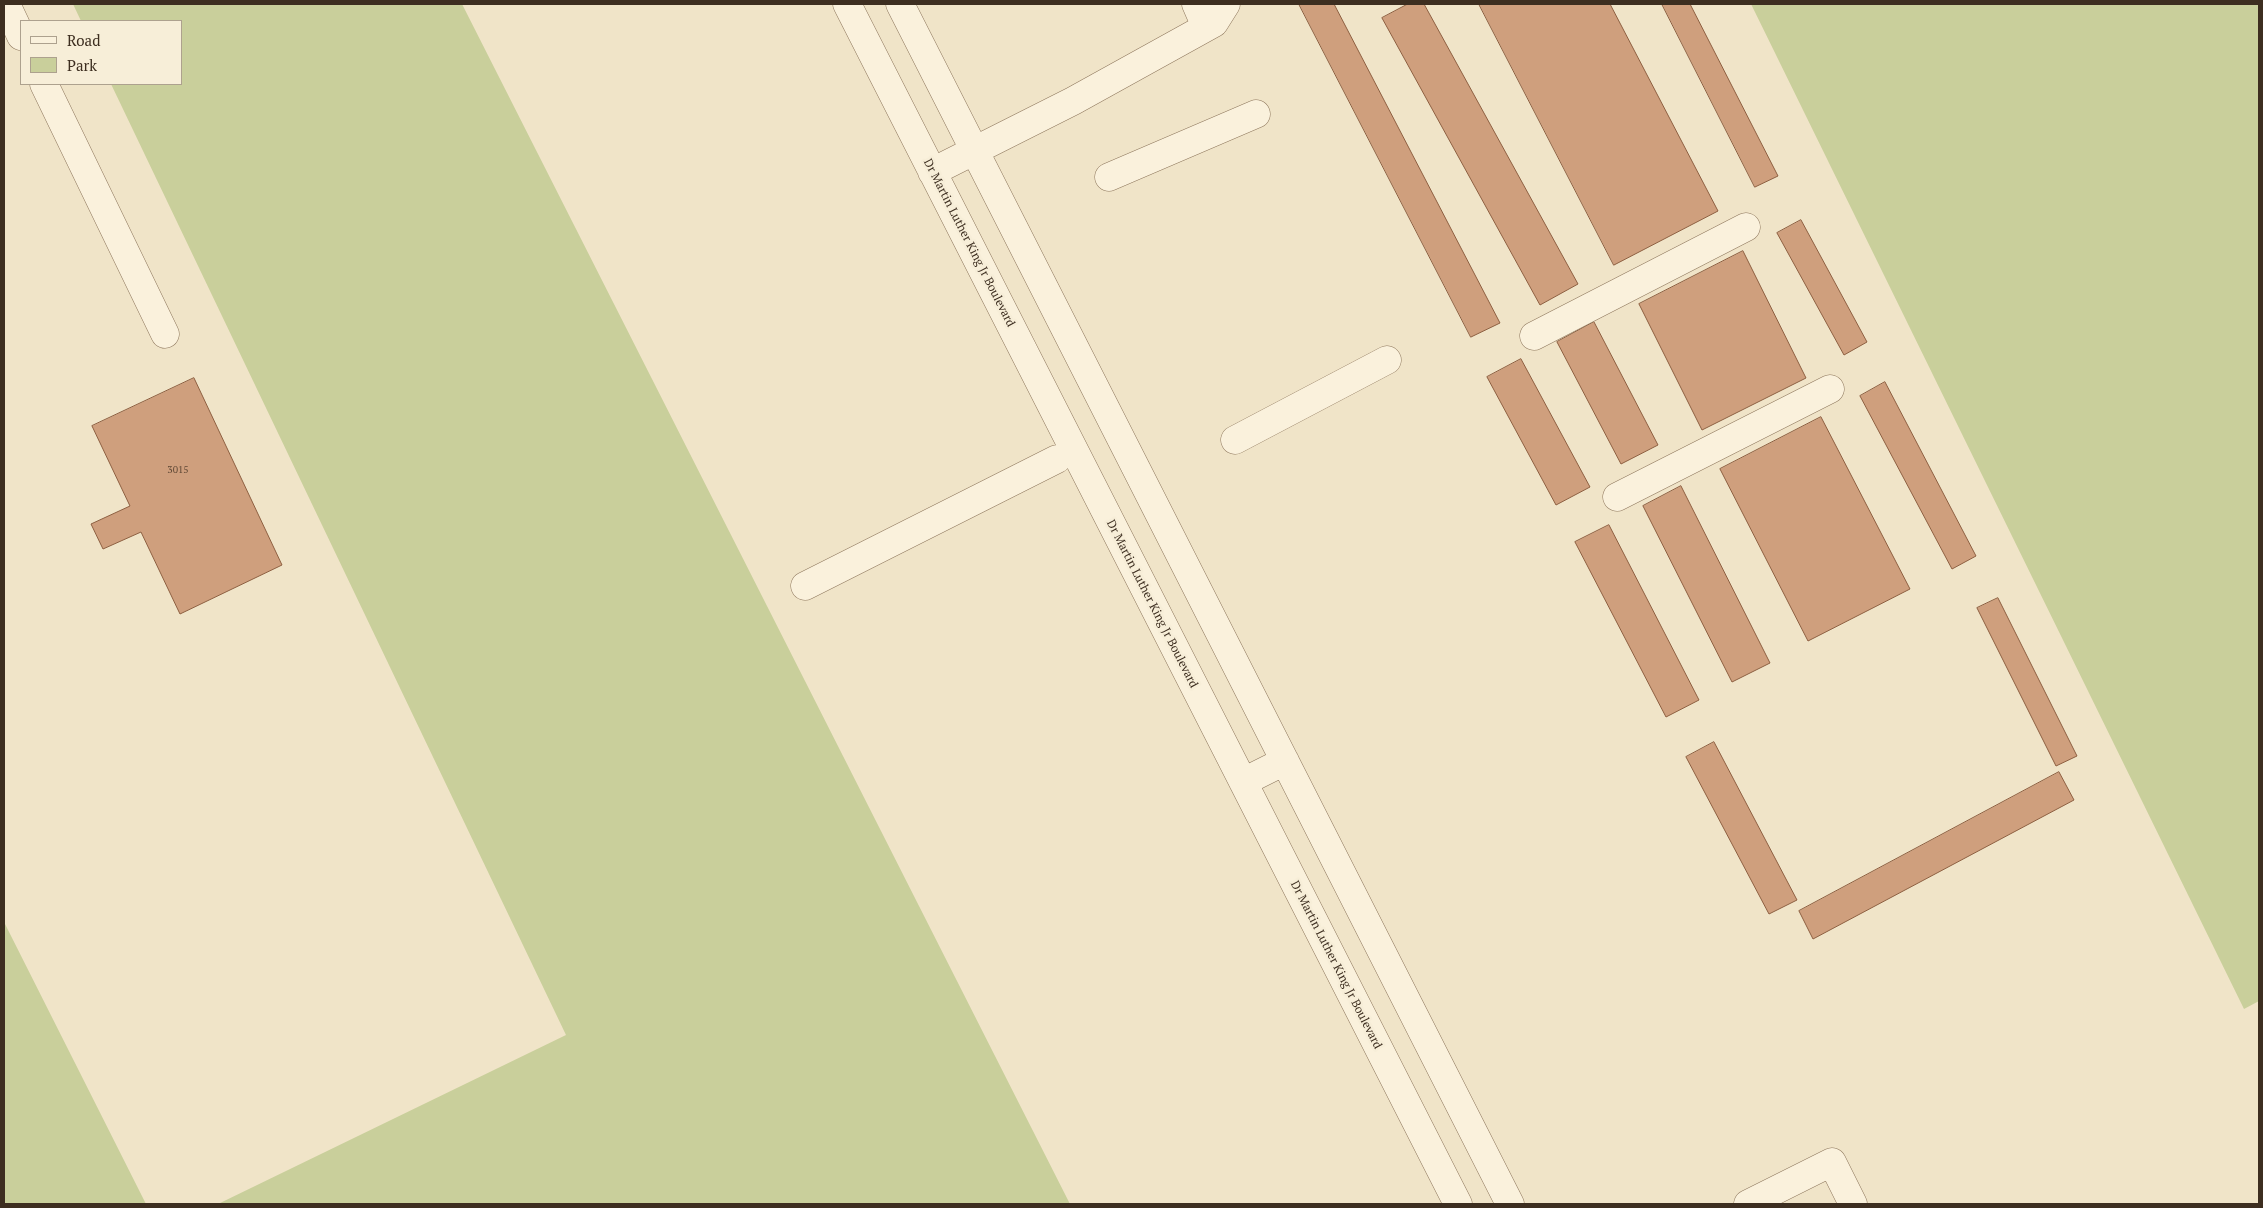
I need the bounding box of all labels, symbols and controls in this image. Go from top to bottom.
legend [20,20,182,85]
text: Road [67,30,100,50]
text: Park [67,55,97,75]
street label: Dr Martin Luther King Jr Boulevard [920,157,1018,329]
house number: 3015 [167,464,189,476]
street label: Dr Martin Luther King Jr Boulevard [1103,518,1201,690]
street label: Dr Martin Luther King Jr Boulevard [1287,879,1385,1051]

